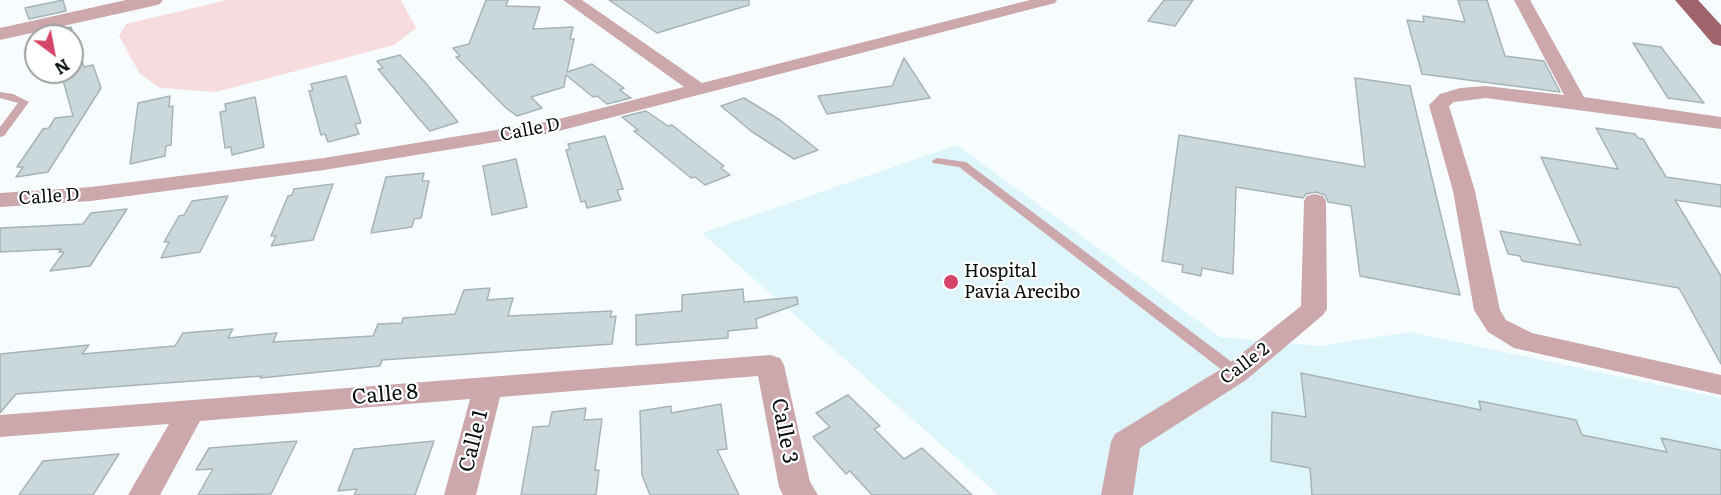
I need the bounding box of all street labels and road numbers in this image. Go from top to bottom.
street label: Calle D [498,114,562,146]
street label: Calle D [18,184,80,210]
street label: Calle 2 [1216,339,1274,389]
street label: Calle 8 [351,380,419,410]
street label: Calle 3 [765,396,803,466]
street label: Calle 1 [454,407,494,475]

